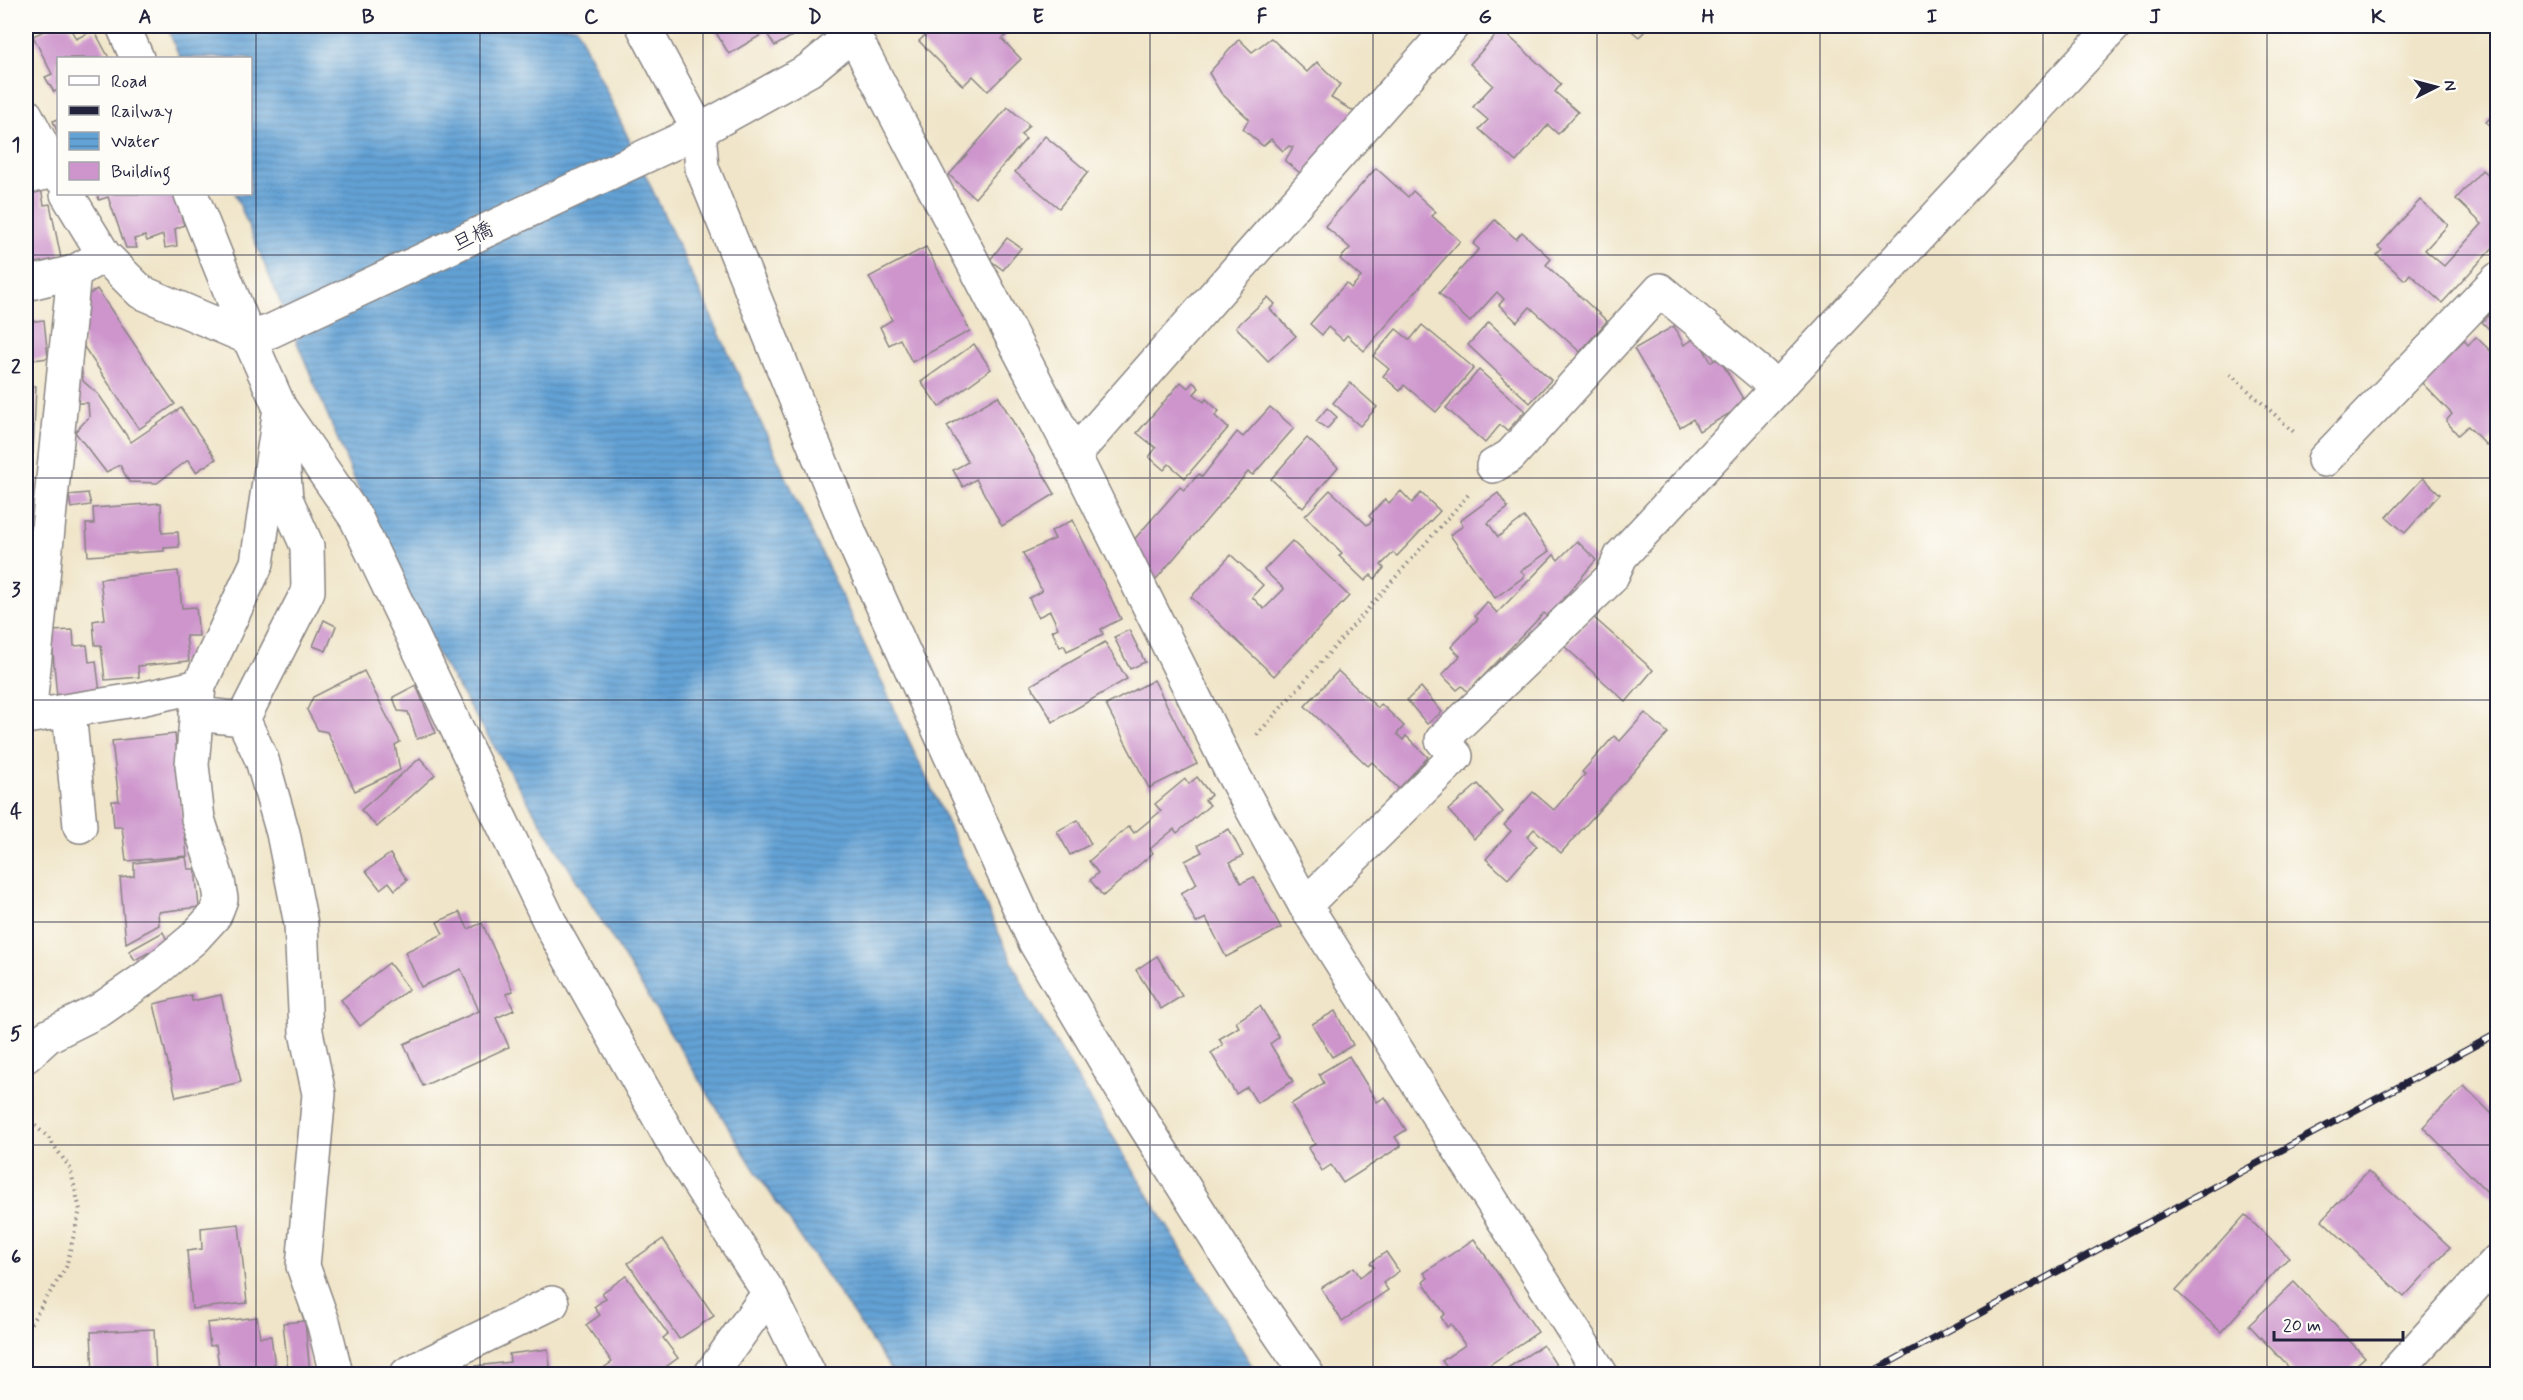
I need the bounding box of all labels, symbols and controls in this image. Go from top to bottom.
text: A [138,4,152,31]
text: B [362,4,375,31]
text: C [584,4,599,31]
text: D [808,4,822,31]
text: E [1032,4,1044,31]
text: F [1257,4,1268,31]
text: G [1478,4,1492,31]
text: H [1701,4,1715,31]
text: I [1927,4,1937,31]
text: J [2149,4,2161,31]
text: K [2371,4,2386,31]
legend [57,57,252,195]
north arrow [2406,57,2466,117]
text: Road [111,70,147,94]
text: N [2438,79,2460,92]
text: Railway [111,100,173,124]
text: Water [111,130,160,154]
text: 1 [12,132,20,159]
text: Building [111,160,171,186]
street label: 旦橋 [448,215,498,259]
text: 2 [11,354,21,381]
text: 3 [11,577,21,604]
text: 4 [10,799,22,826]
text: 5 [10,1021,22,1048]
text: 6 [11,1244,21,1271]
scale bar [2274,1304,2403,1342]
text: 20 m [2283,1314,2321,1338]

